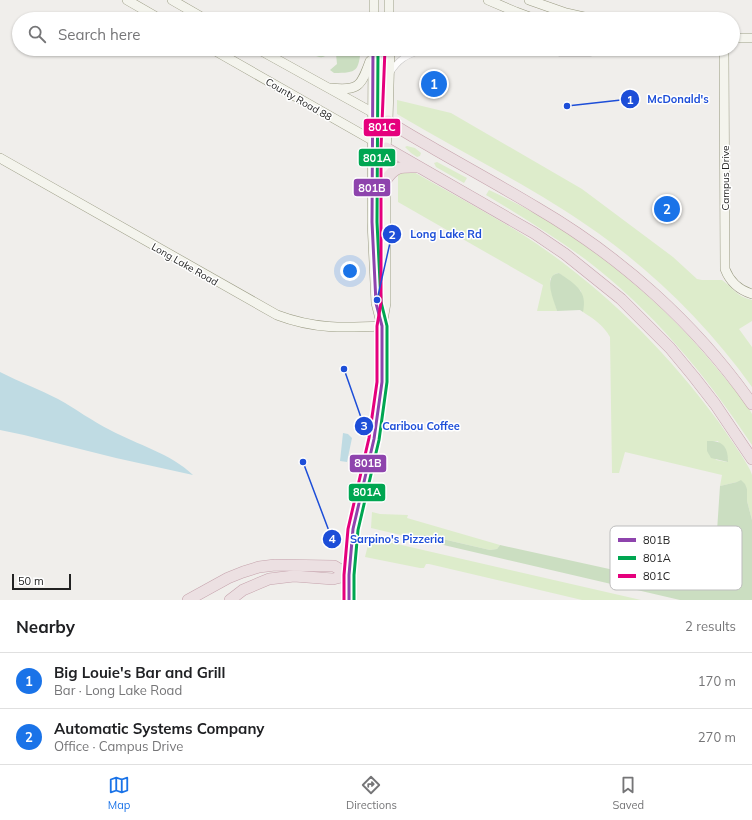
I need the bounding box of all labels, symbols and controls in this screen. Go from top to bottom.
search box [12,12,740,56]
icon: search [26,23,48,45]
text: Search here [58,25,140,44]
pin: 1 [421,69,447,99]
street label: County Road 88 [263,75,334,124]
callout: McDonald's [620,88,717,111]
text: 1 [626,92,634,107]
text: McDonald's [647,92,709,106]
line badge: 801C [363,118,401,137]
text: 801C [368,120,396,134]
street label: Campus Drive [719,146,732,210]
line badge: 801A [358,148,396,167]
text: 801A [363,151,392,165]
line badge: 801B [353,178,391,197]
text: 801B [358,181,386,195]
pin: 2 [654,194,680,224]
callout: Long Lake Rd [382,223,489,246]
text: 2 [388,227,396,242]
text: Long Lake Rd [410,227,482,241]
street label: Long Lake Road [149,240,220,289]
your location [340,261,360,281]
callout: Caribou Coffee [354,414,468,437]
text: 3 [360,418,368,433]
text: Caribou Coffee [382,419,460,433]
line badge: 801B [349,454,387,473]
text: 801B [354,456,382,470]
line badge: 801A [348,483,386,502]
text: 801A [353,485,382,499]
legend [610,526,742,590]
callout: Sarpino's Pizzeria [322,527,452,550]
text: 4 [328,531,336,546]
text: Sarpino's Pizzeria [350,532,444,546]
text: 801B [643,533,670,547]
text: 801A [643,551,671,565]
text: 801C [643,569,670,583]
scale bar [12,572,71,591]
text: 50 m [18,574,44,588]
text: Nearby [16,616,75,637]
text: 2 results [685,618,736,634]
text: Big Louie's Bar and Grill [54,663,225,682]
text: 1 [25,673,33,689]
text: 170 m [698,673,736,689]
text: Bar · Long Lake Road [54,682,182,698]
text: Automatic Systems Company [54,719,265,738]
text: 2 [25,729,33,745]
text: 270 m [698,729,736,745]
text: Office · Campus Drive [54,738,183,754]
tab: Map [108,774,130,812]
tab: Directions [346,774,397,812]
tab: Saved [612,774,644,812]

